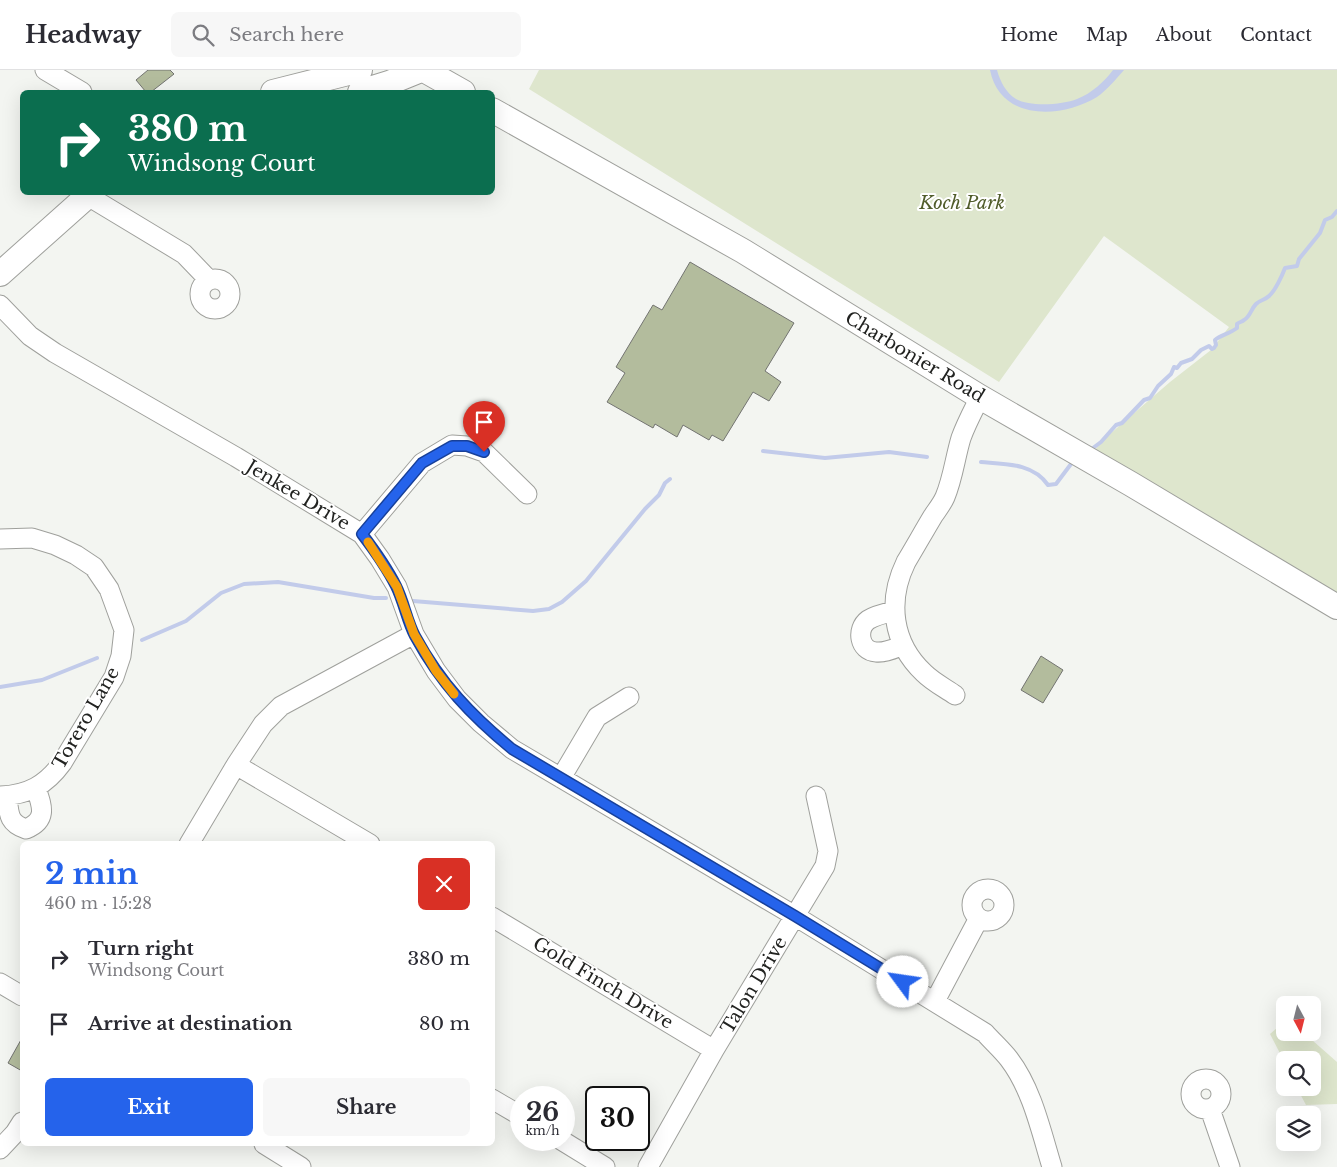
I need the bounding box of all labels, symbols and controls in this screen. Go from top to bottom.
search box [171,12,521,57]
text: Headway [25,20,141,49]
icon: search [189,21,217,49]
text: Search here [229,23,344,46]
text: Home [1000,24,1058,46]
text: Map [1086,24,1128,46]
text: About [1156,24,1212,46]
text: Contact [1240,24,1312,46]
text: 380 m [128,107,247,150]
icon: right [45,110,110,175]
text: Windsong Court [128,150,316,177]
park label: Koch Park [918,192,1005,214]
street label: Charbonier Road [841,307,989,407]
pin [463,401,505,452]
icon: arrive [470,408,498,436]
street label: Jenkee Drive [240,454,354,535]
street label: Torero Lane [48,663,124,773]
text: 2 min [45,855,138,892]
button: close [418,858,470,910]
text: 460 m · 15:28 [45,893,152,913]
street label: Gold Finch Drive [529,932,677,1034]
street label: Talon Drive [716,933,792,1037]
text: Turn right [88,937,194,960]
icon: right [45,945,73,973]
text: 380 m [407,947,470,970]
position arrow [876,955,928,1007]
text: Windsong Court [88,960,224,980]
north arrow [1276,996,1321,1041]
map controls [1276,996,1321,1151]
icon: arrive [45,1010,73,1038]
text: Arrive at destination [88,1012,292,1035]
text: 80 m [419,1012,470,1035]
button: search [1276,1051,1321,1096]
button: Exit [45,1078,253,1136]
button: Share [263,1078,470,1136]
speed limit sign: 30 [585,1086,650,1151]
text: 26 [526,1097,559,1128]
button: layers [1276,1106,1321,1151]
text: km/h [525,1123,560,1138]

